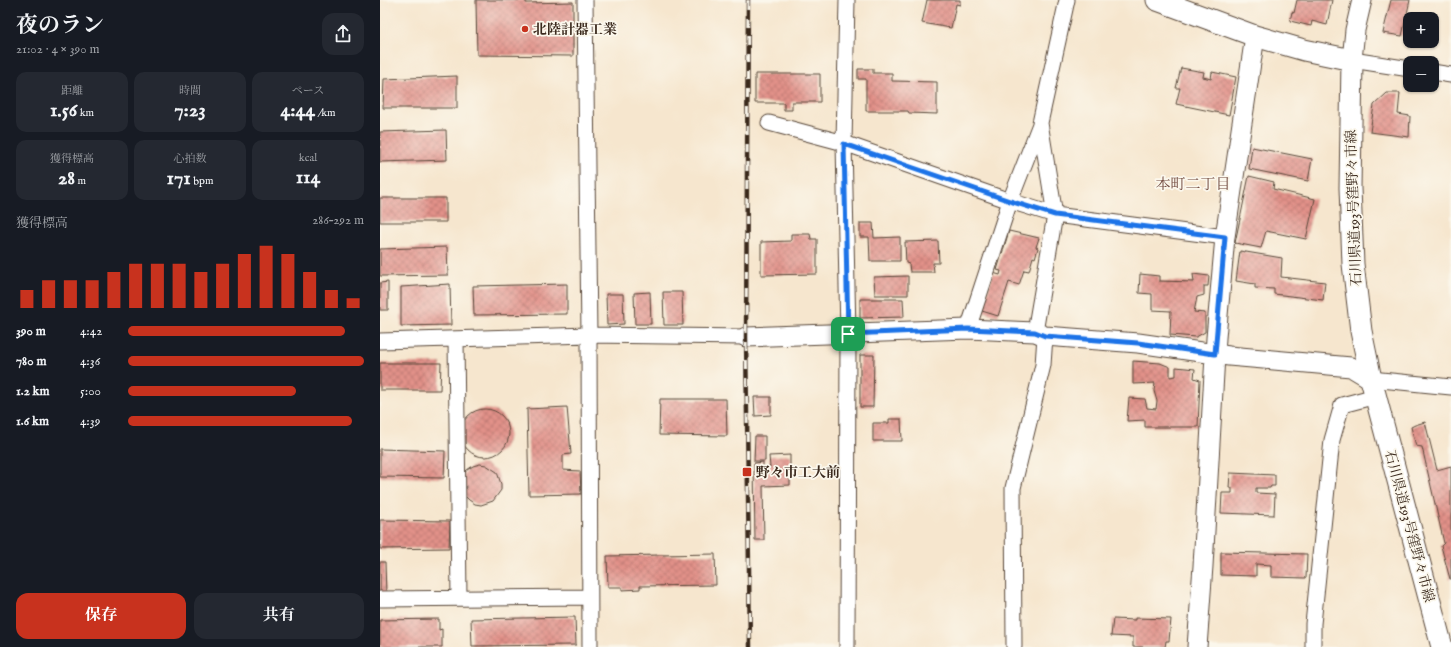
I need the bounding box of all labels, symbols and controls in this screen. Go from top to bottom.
text: 夜のラン [16,12,104,40]
map controls [1403,12,1439,92]
button: + [1403,12,1439,48]
button: share [322,13,364,55]
place label: 北陸計器工業 [533,21,617,39]
marker: 北陸計器工業 [520,24,530,34]
text: 21:02 · 4 × 390 m [16,41,99,58]
button: − [1403,56,1439,92]
text: 距離 [61,84,83,98]
text: 時間 [179,84,201,98]
text: ペース [292,84,324,98]
text: 1.56 [50,98,77,123]
text: 7:23 [174,98,206,123]
text: 4:44 [280,98,315,123]
text: km [77,106,94,120]
text: /km [315,106,336,120]
street label: 石川県道193号窪野々市線 [1342,129,1366,287]
text: kcal [299,151,317,165]
text: 獲得標高 [50,152,94,166]
text: 心拍数 [174,152,207,166]
text: 114 [296,165,320,190]
text: 28 [58,166,75,191]
text: 171 [167,166,191,191]
text: m [75,174,86,188]
text: bpm [191,174,213,188]
district label: 本町二丁目 [1155,175,1231,194]
text: 286–292 m [312,212,364,229]
text: 獲得標高 [16,215,68,232]
pin [831,317,865,351]
text: 390 m [16,323,46,340]
text: 4:42 [80,323,102,340]
icon: arrive [837,323,859,345]
text: 780 m [16,353,46,370]
text: 4:36 [80,353,100,370]
text: 1.2 km [16,383,50,400]
text: 5:00 [80,383,101,400]
text: 1.6 km [16,413,49,430]
text: 4:39 [80,413,100,430]
street label: 石川県道193号窪野々市線 [1380,448,1438,604]
place label: 野々市工大前 [756,464,840,482]
marker: 野々市工大前 [741,466,753,478]
button: 保存 [16,593,186,639]
button: 共有 [194,593,364,639]

